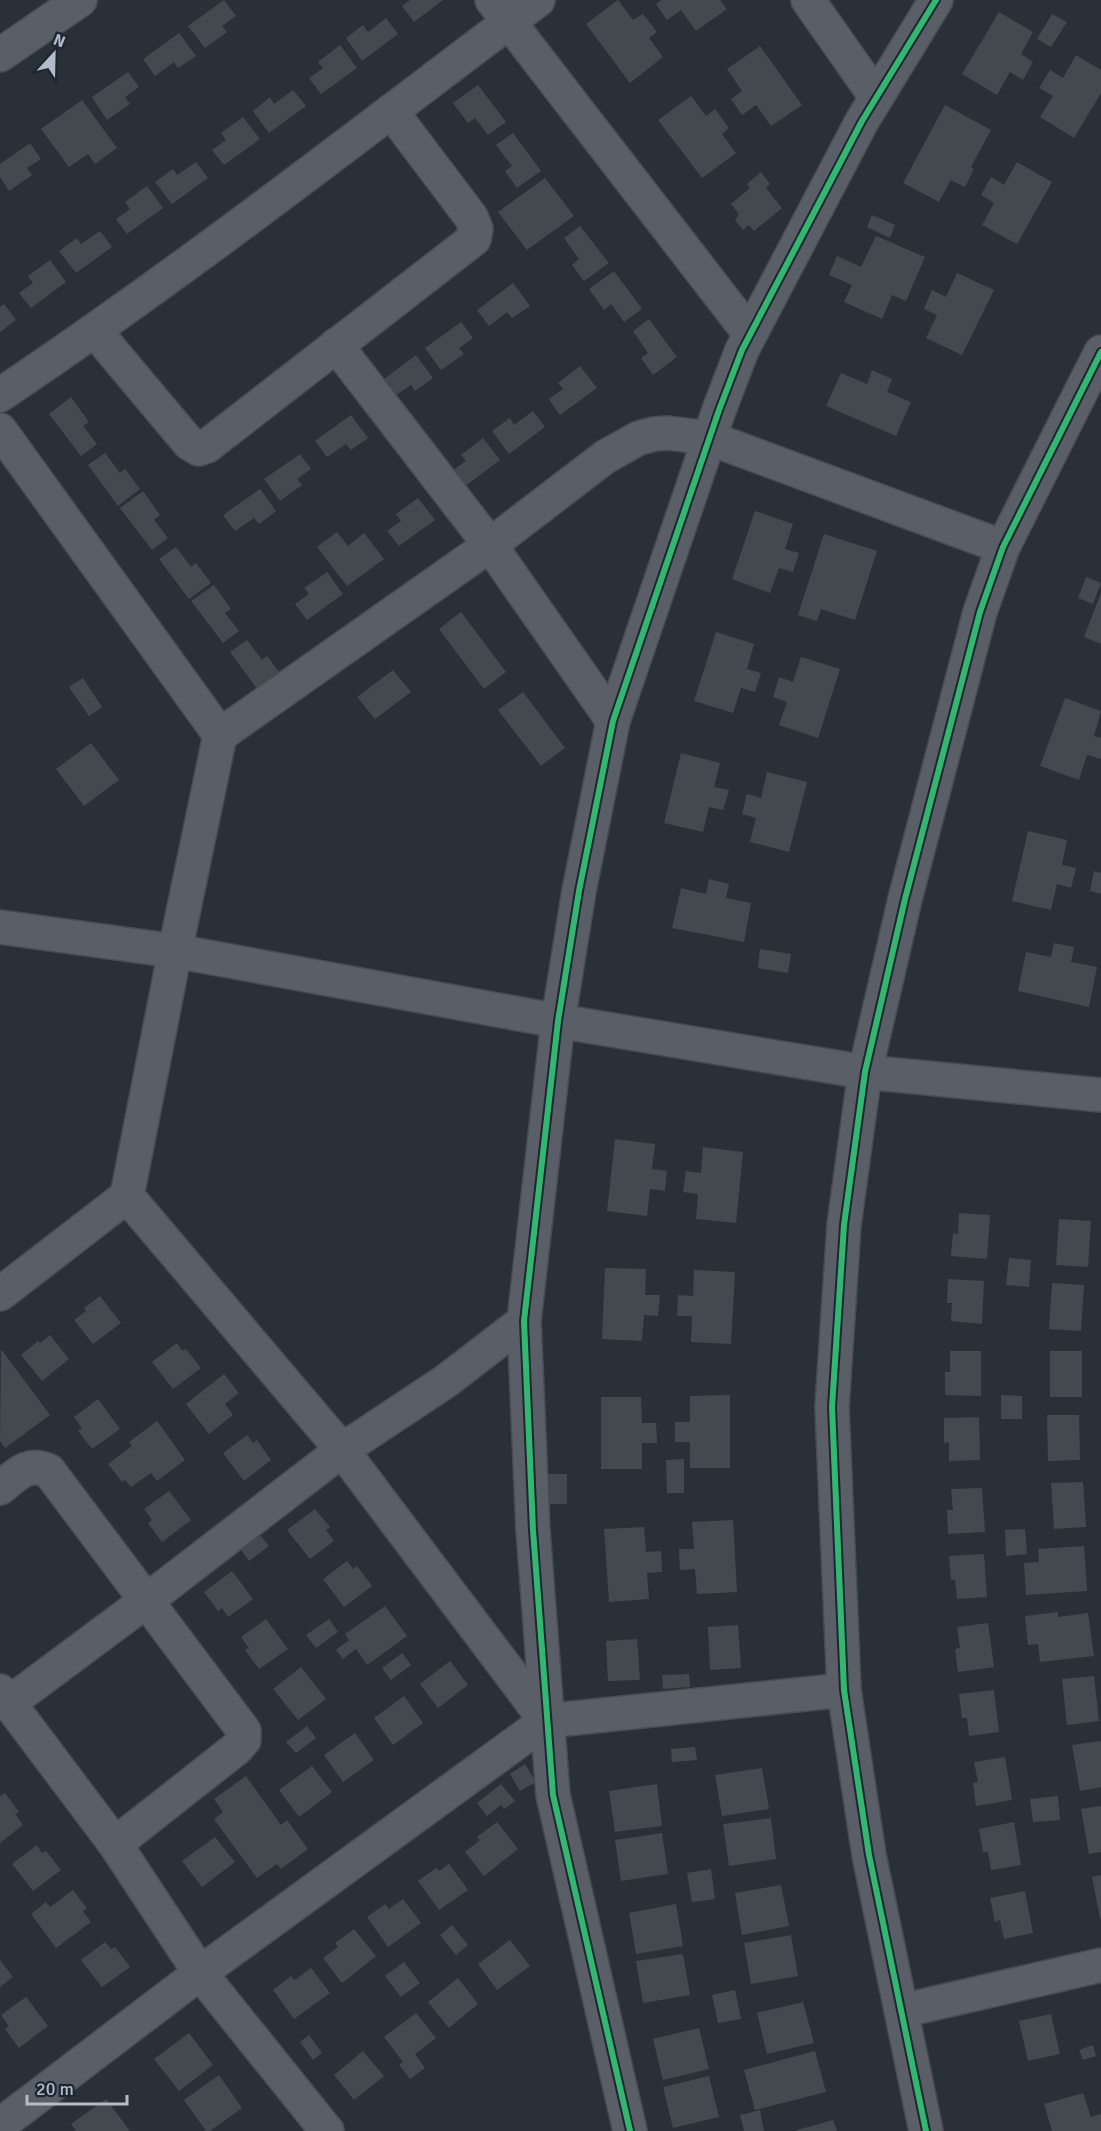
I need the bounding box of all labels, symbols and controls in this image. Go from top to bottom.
north arrow [24,24,84,84]
text: N [50,30,68,52]
scale bar [27,2068,128,2106]
text: 20 m [36,2078,74,2100]

